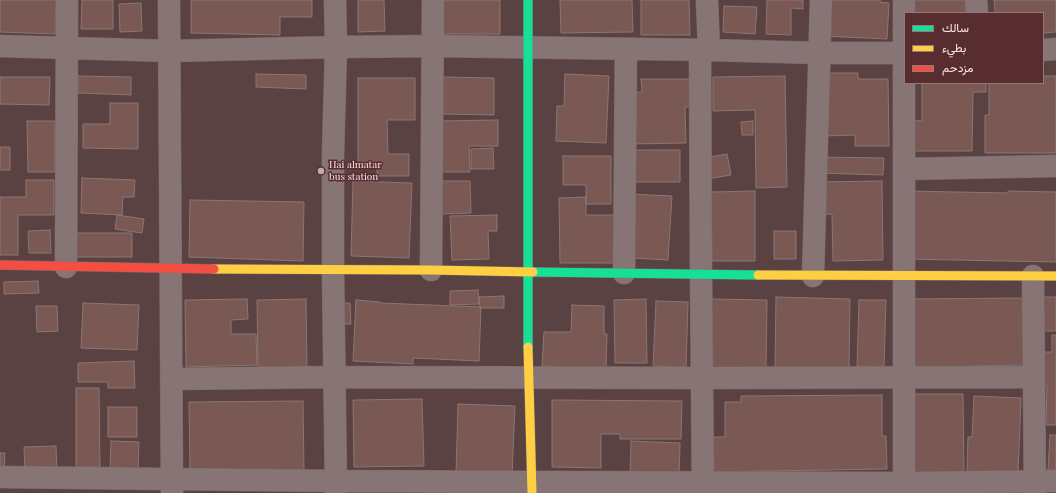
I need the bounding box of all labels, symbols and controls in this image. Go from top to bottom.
legend [904,12,1044,84]
text: سالك [942,19,969,35]
text: بطيء [942,39,966,55]
text: مزدحم [942,59,973,75]
place label: Hai almatar bus station [329,159,382,182]
marker: Hai almatar bus station [316,166,326,176]

